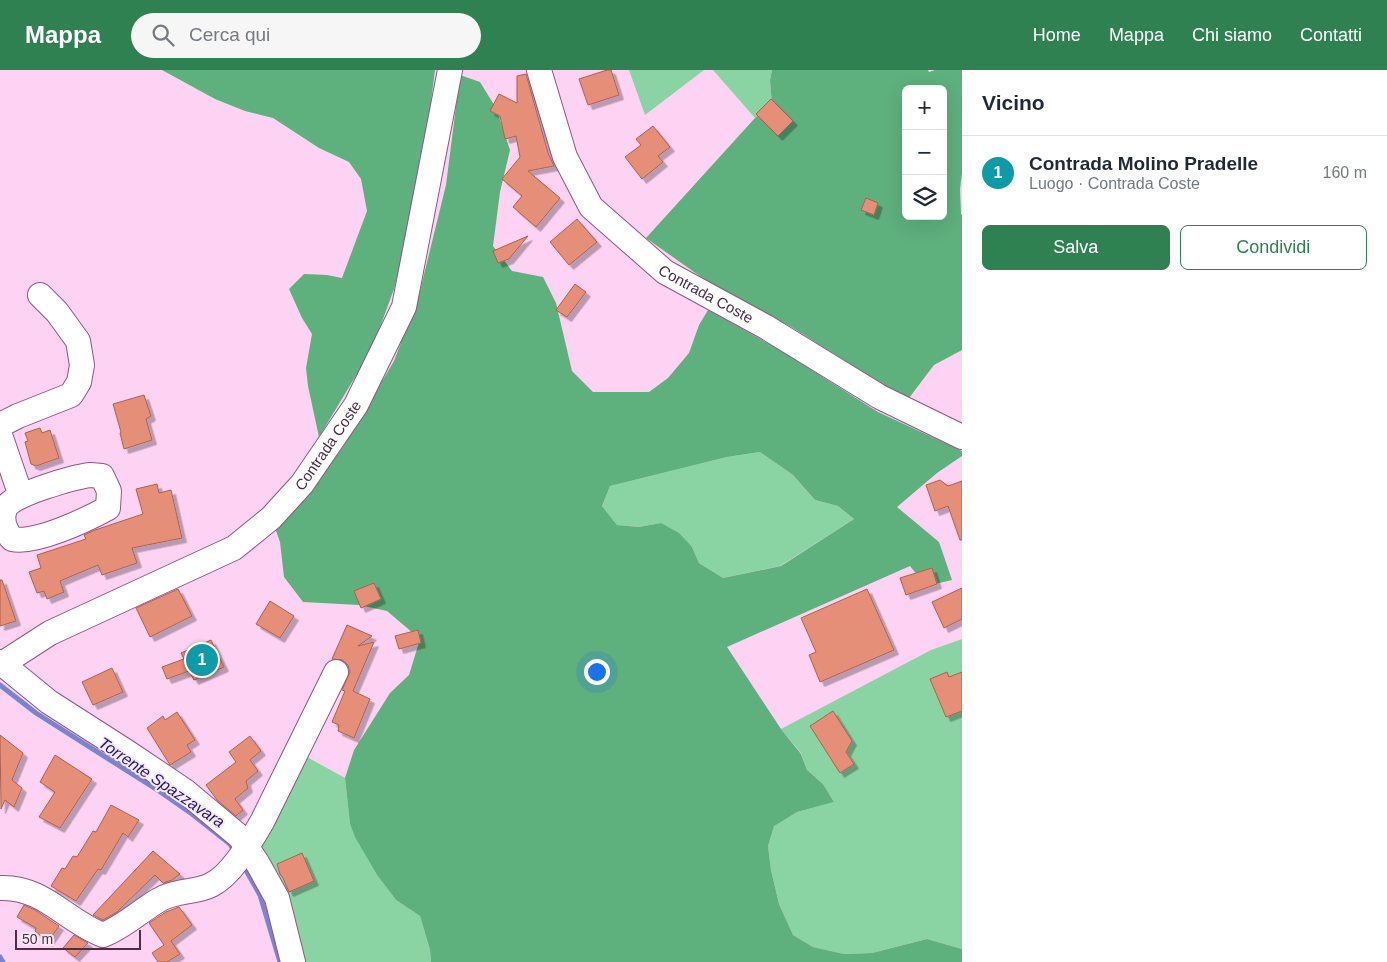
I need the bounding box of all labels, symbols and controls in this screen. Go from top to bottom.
search box [131,13,481,58]
text: Mappa [25,21,101,48]
icon: search [149,21,177,49]
text: Cerca qui [189,24,270,45]
text: Home [1033,25,1081,45]
text: Mappa [1109,25,1164,45]
text: Chi siamo [1192,25,1272,45]
text: Contatti [1300,25,1362,45]
map controls [902,85,947,220]
button: + [902,85,947,130]
text: Vicino [982,91,1045,114]
button: − [902,130,947,175]
text: Contrada Molino Pradelle [1029,153,1258,174]
text: 1 [994,164,1002,181]
text: 160 m [1323,164,1367,181]
button: layers [902,175,947,220]
text: Luogo · Contrada Coste [1029,175,1200,192]
button: Salva [982,225,1170,270]
button: Condividi [1180,225,1367,270]
street label: Contrada Coste [655,261,756,326]
street label: Contrada Coste [291,397,365,494]
pin: 1 [186,641,218,679]
your location [584,659,610,685]
water label: Torrente Spazzavara [96,734,228,831]
scale bar [15,927,141,950]
text: 50 m [22,931,53,947]

